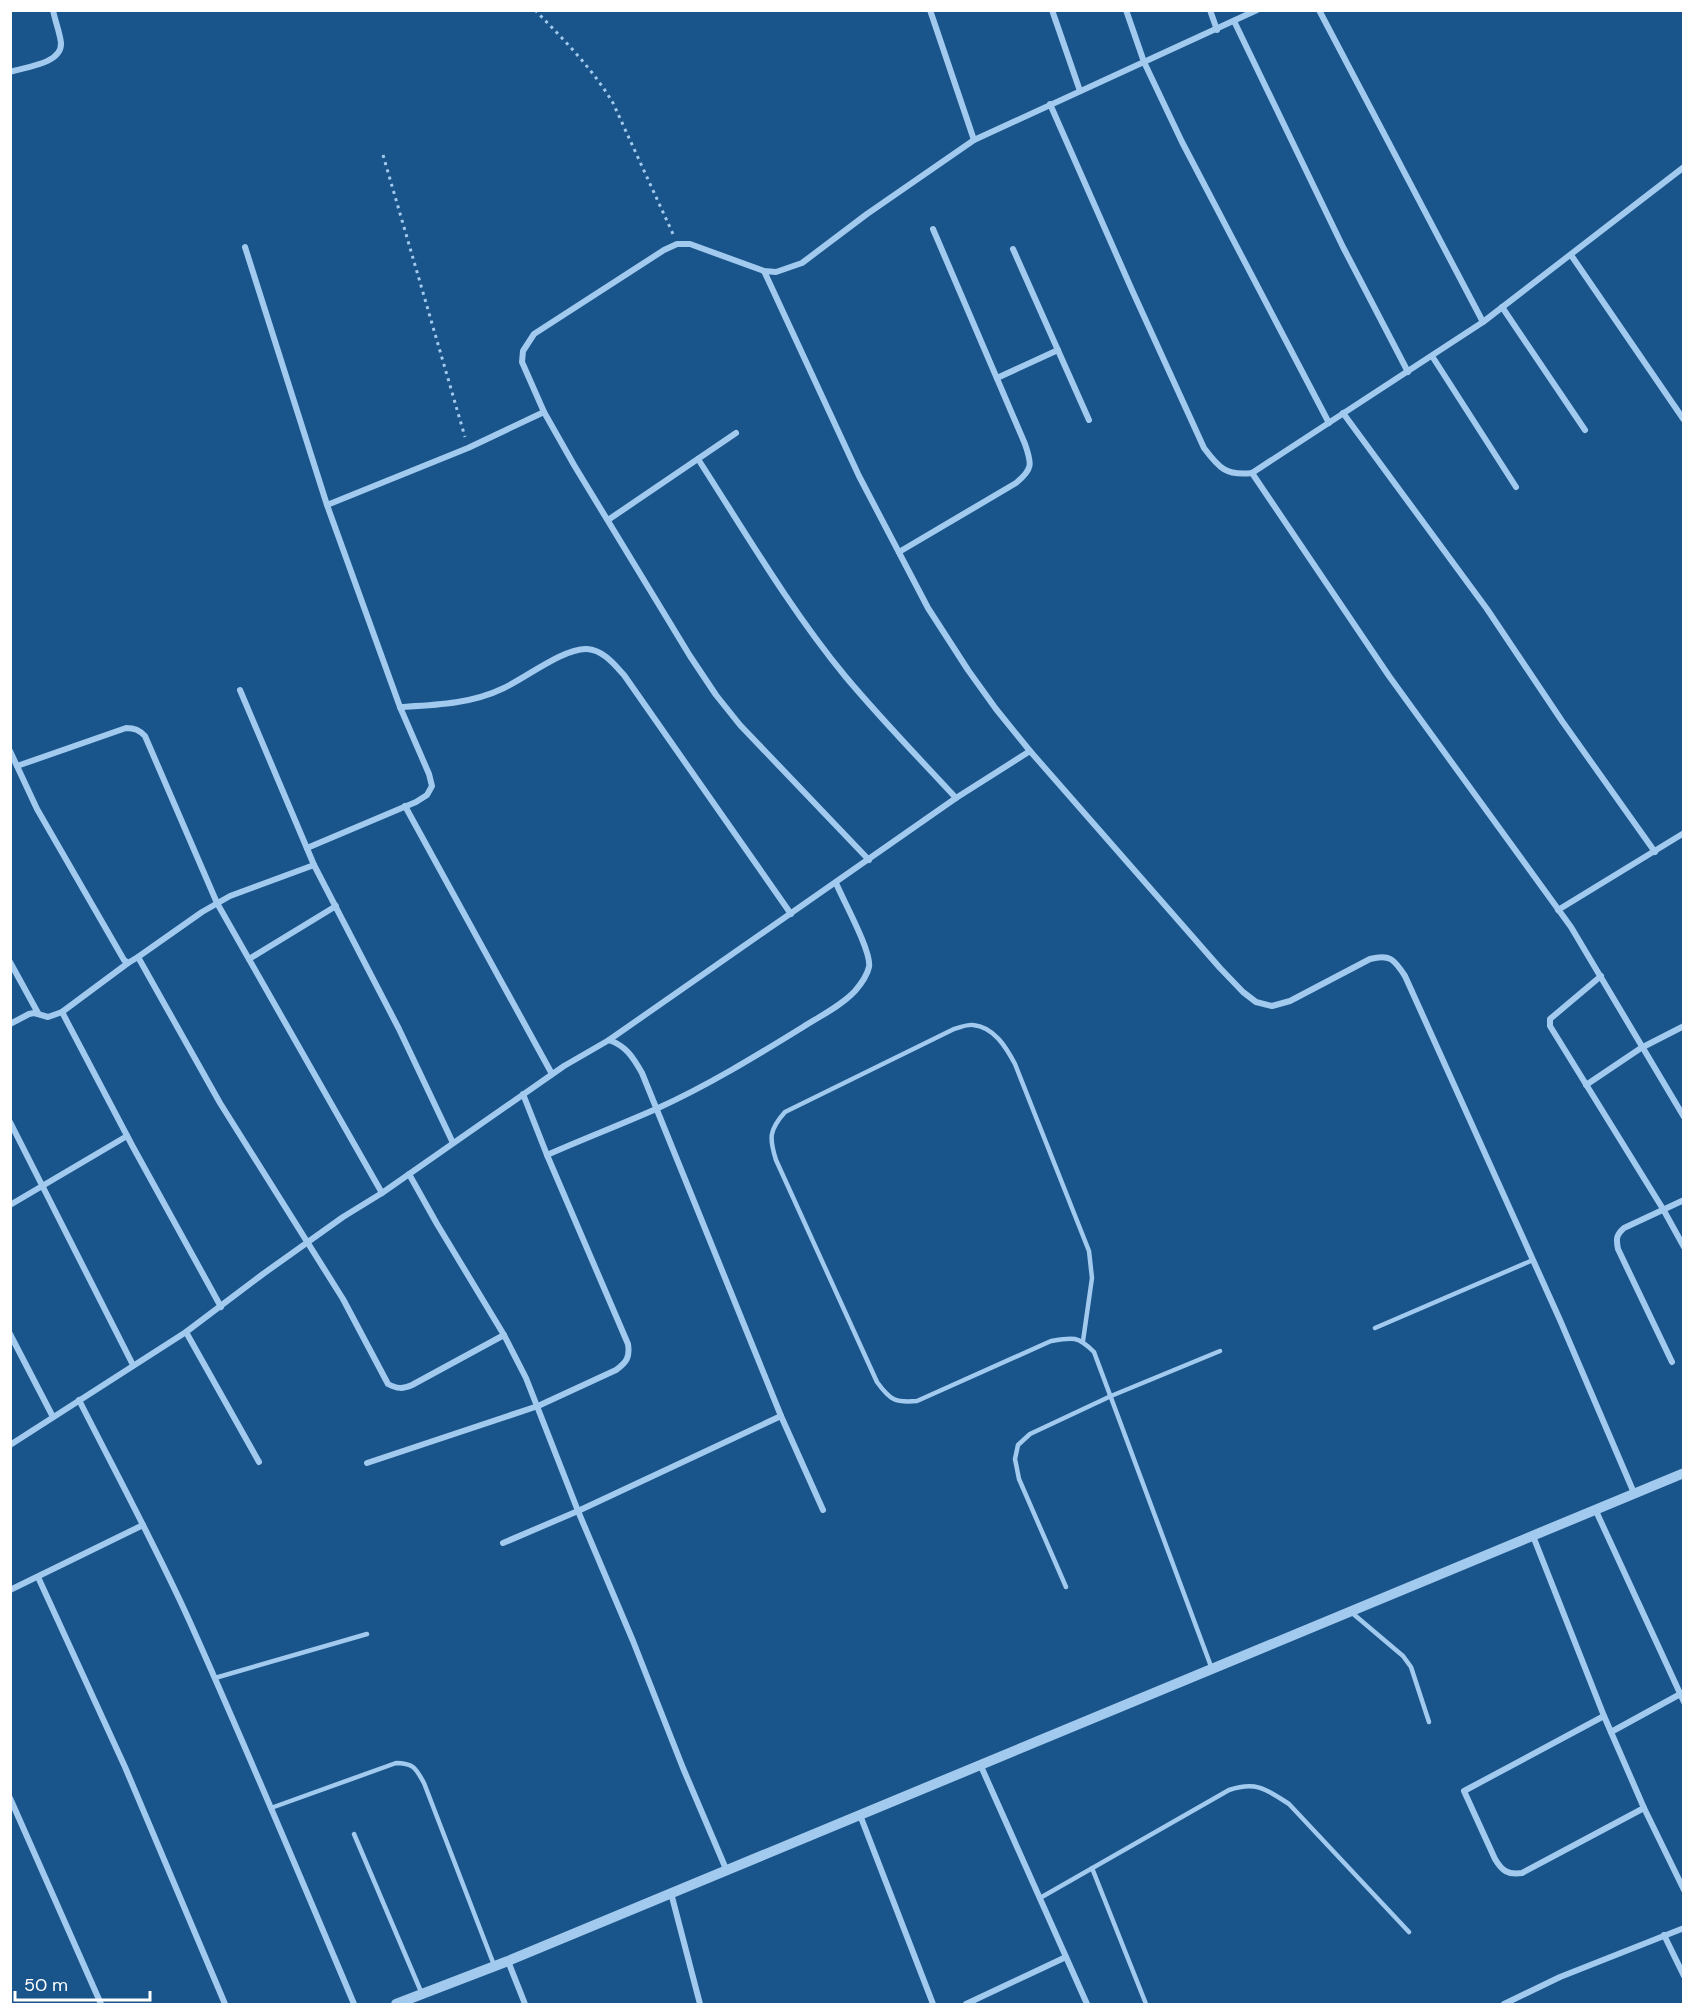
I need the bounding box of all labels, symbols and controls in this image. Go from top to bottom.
scale bar [15,1964,150,2002]
text: 50 m [24,1973,68,1997]

